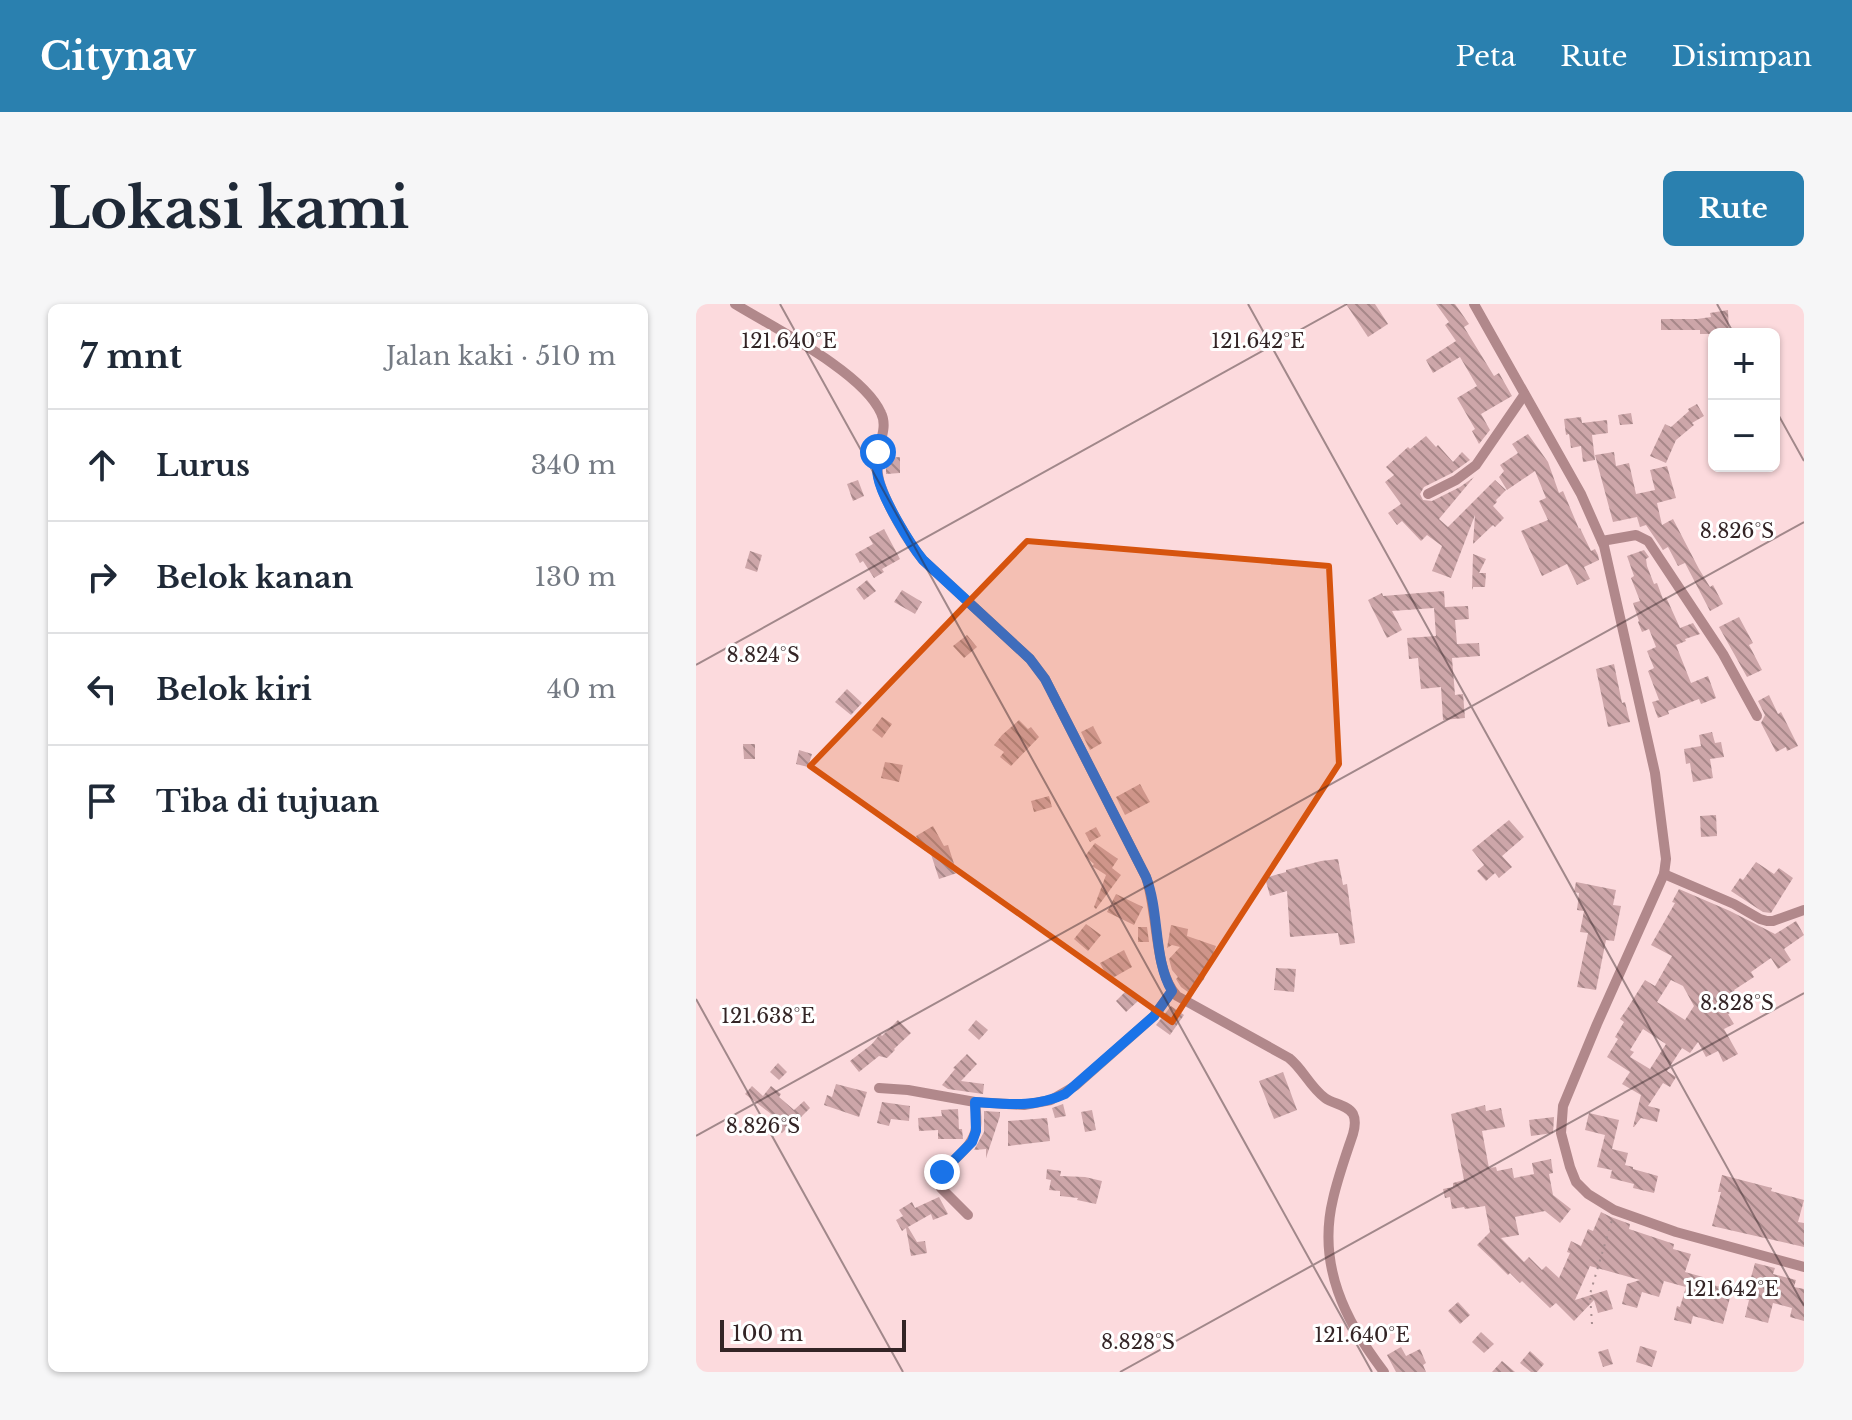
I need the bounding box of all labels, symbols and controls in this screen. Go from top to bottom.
text: Citynav [40,33,196,80]
text: Peta [1456,39,1516,74]
text: Rute [1560,39,1628,74]
text: Disimpan [1672,39,1812,74]
button: Rute [1663,171,1804,246]
text: Lokasi kami [48,174,409,243]
map controls [1708,328,1780,472]
button: + [1708,328,1780,400]
text: 121.640°E [741,329,837,353]
text: 121.642°E [1211,329,1305,353]
text: 7 mnt [80,335,182,377]
text: Jalan kaki · 510 m [386,340,616,372]
button: − [1708,400,1780,472]
route start [860,434,896,470]
icon: ahead [80,443,124,487]
text: Lurus [156,447,250,484]
text: 340 m [531,449,616,481]
text: 8.826°S [1700,519,1774,543]
icon: right [80,555,124,599]
text: Belok kanan [156,559,353,596]
text: 130 m [534,561,616,593]
text: 8.824°S [726,643,800,667]
icon: left [80,667,124,711]
text: Belok kiri [156,671,312,708]
text: 40 m [547,673,616,705]
icon: arrive [80,779,124,823]
text: Tiba di tujuan [156,783,379,820]
text: 8.828°S [1700,991,1774,1015]
text: 121.638°E [721,1004,815,1028]
text: 8.826°S [726,1114,800,1138]
route end [924,1154,960,1190]
text: 121.642°E [1685,1277,1779,1301]
scale bar [720,1316,906,1352]
text: 100 m [732,1320,803,1347]
text: 121.640°E [1314,1323,1410,1347]
text: 8.828°S [1101,1330,1175,1354]

